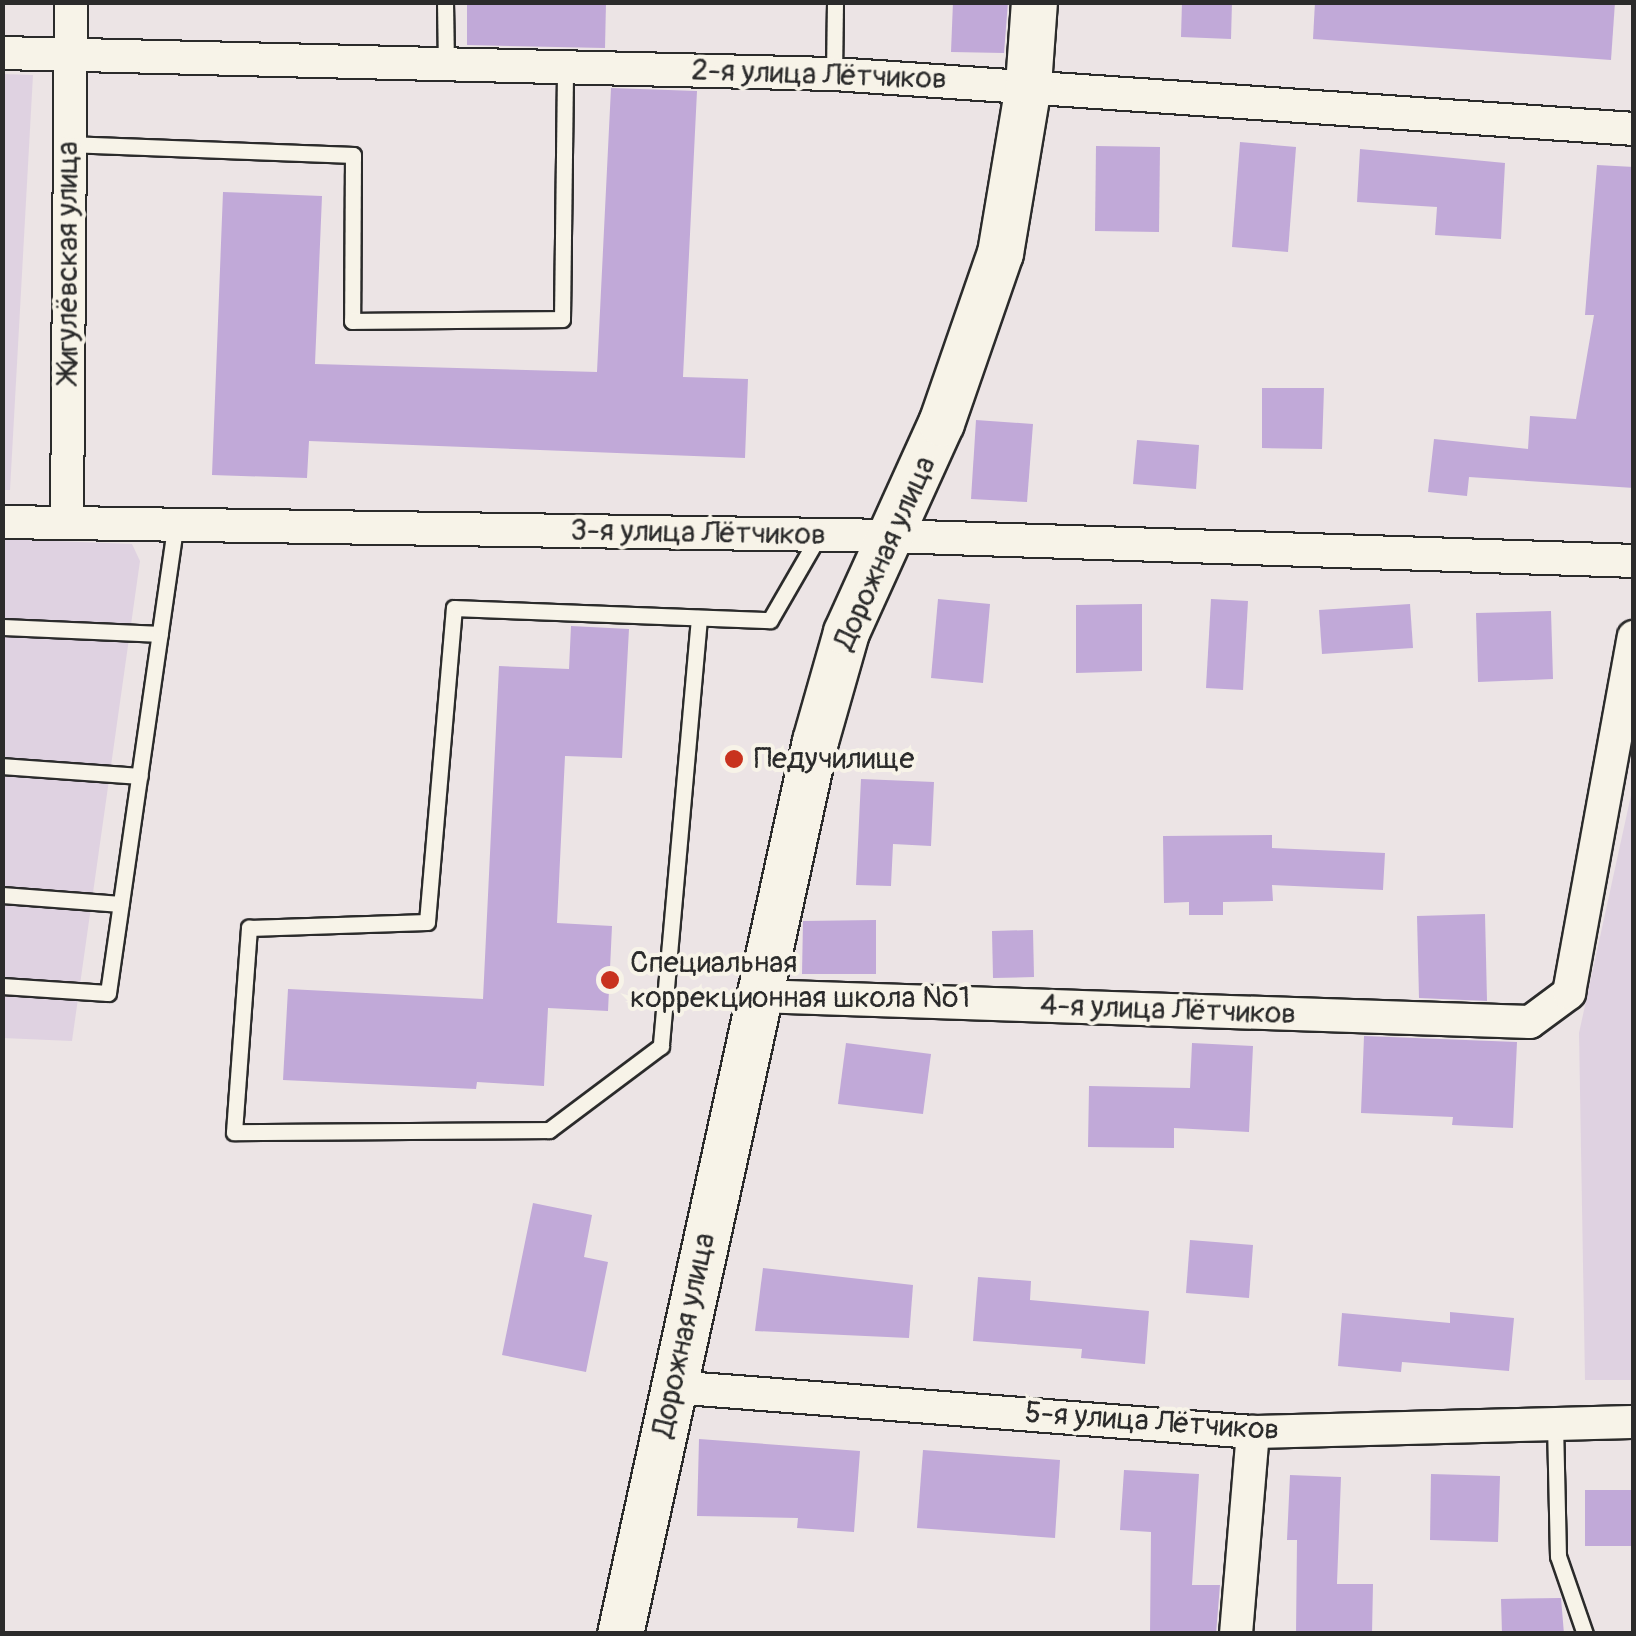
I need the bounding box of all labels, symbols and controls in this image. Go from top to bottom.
street label: 2-я улица Лётчиков [691,53,947,97]
street label: Жигулёвская улица [50,141,86,383]
street label: Дорожная улица [826,451,944,655]
street label: 3-я улица Лётчиков [570,513,826,553]
place label: Педучилище [754,741,914,777]
marker: Педучилище [723,748,745,770]
place label: Специальная коррекционная школа №1 [630,945,970,1016]
marker: Специальная коррекционная школа №1 [599,969,621,991]
street label: 4-я улица Лётчиков [1039,988,1297,1032]
street label: Дорожная улица [645,1230,723,1440]
street label: 5-я улица Лётчиков [1024,1395,1280,1449]

